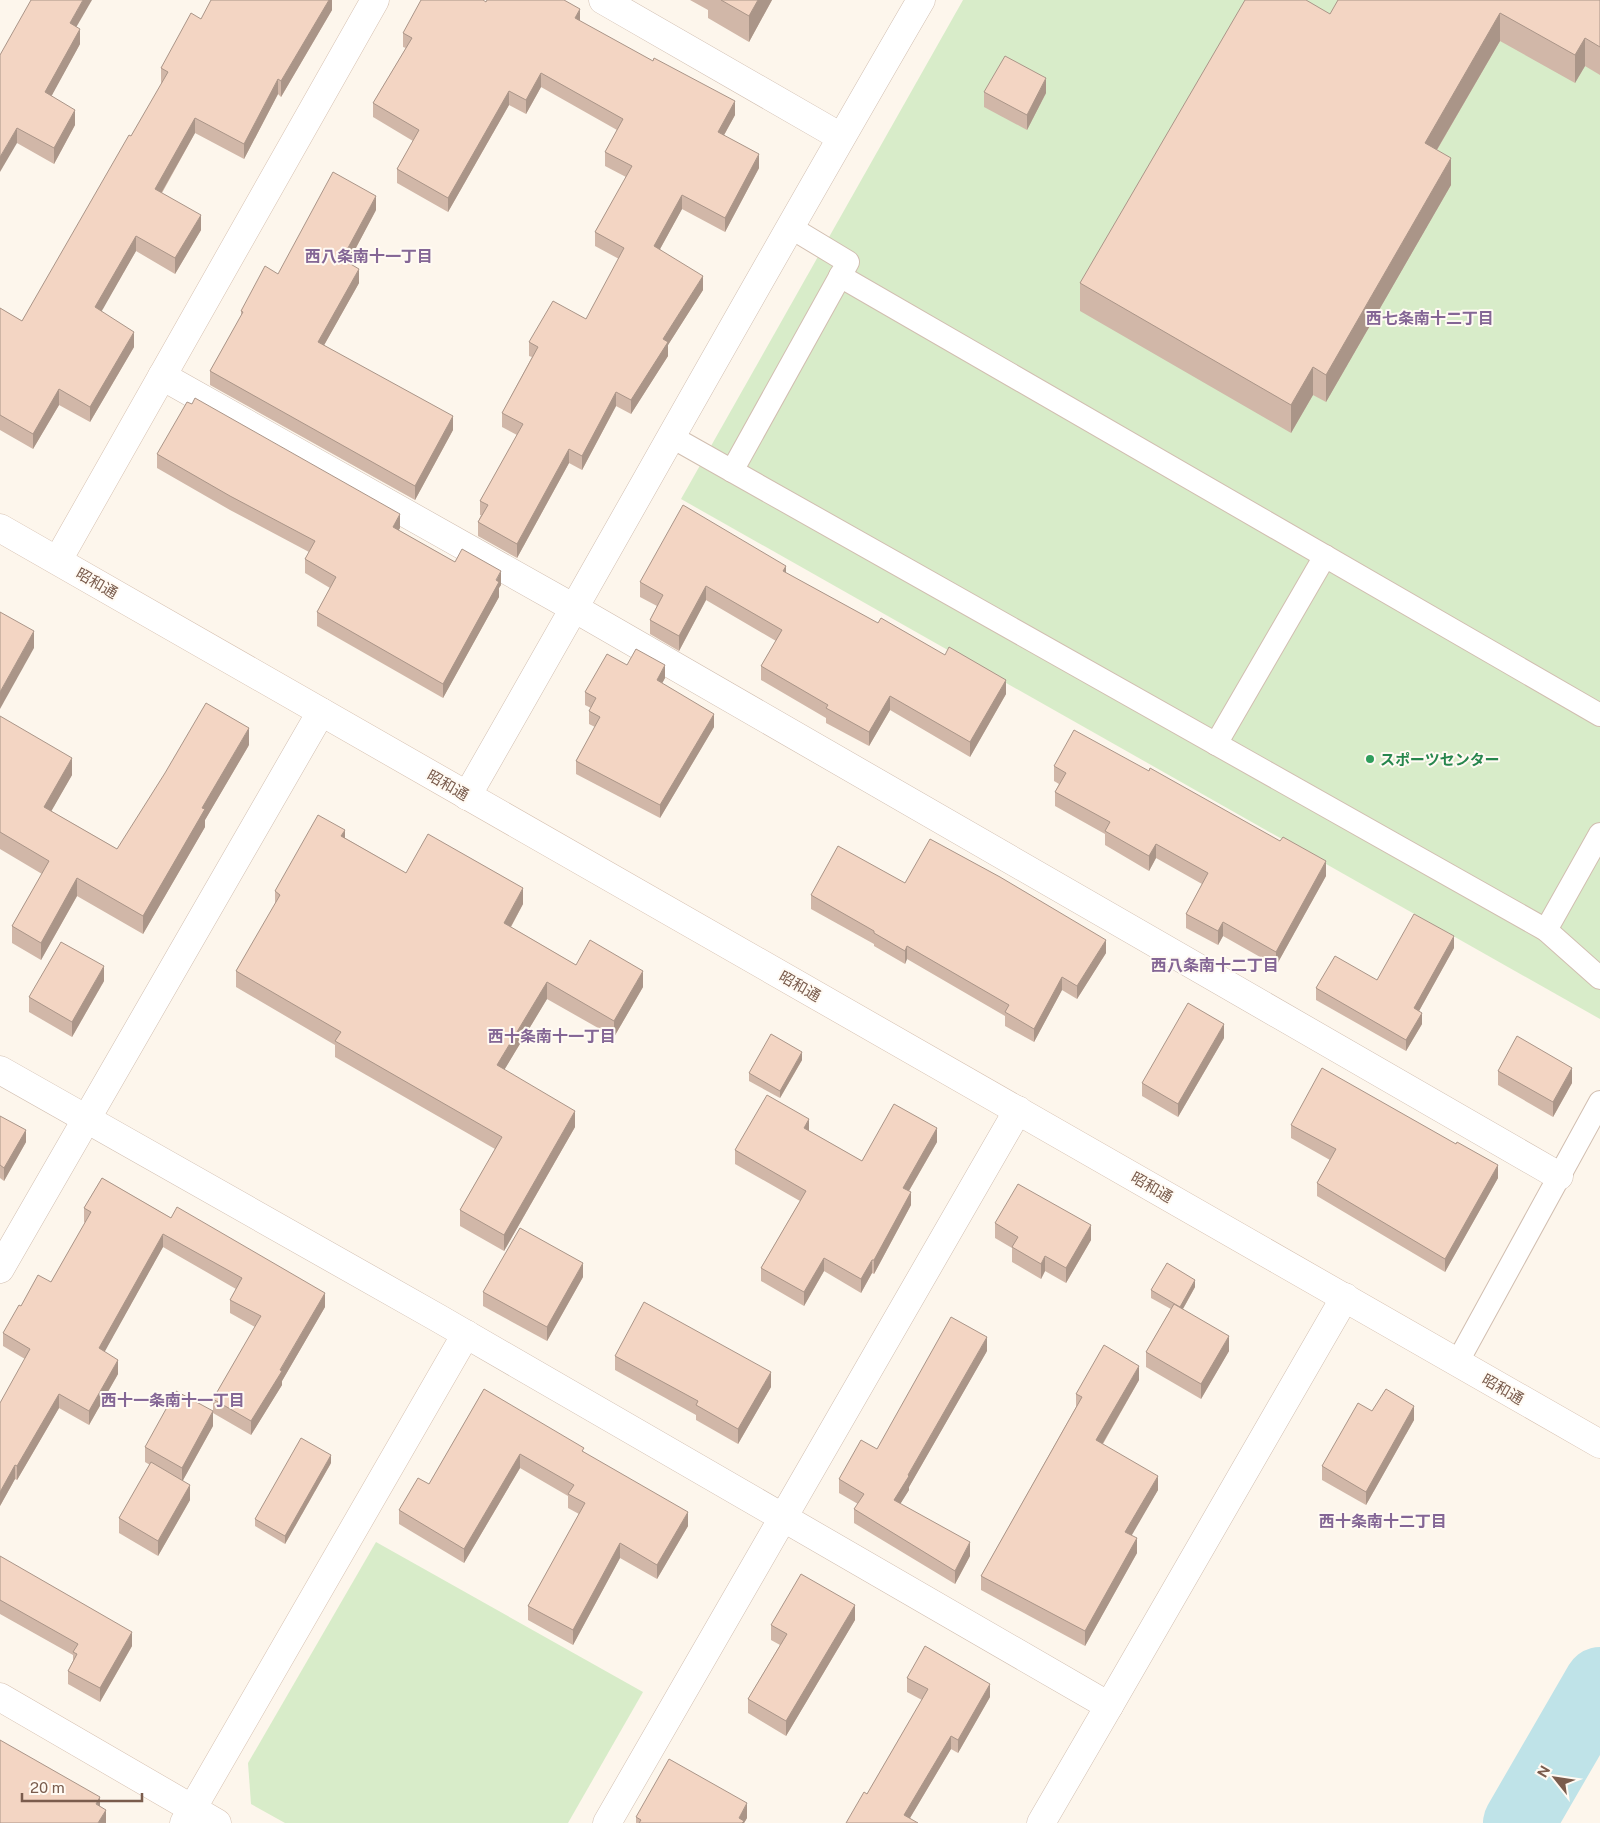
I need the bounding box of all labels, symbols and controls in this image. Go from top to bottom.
district label: 西八条南十一丁目 [305,247,433,266]
district label: 西七条南十二丁目 [1366,309,1494,328]
street label: 昭和通 [73,564,121,602]
place label: スポーツセンター [1380,751,1500,768]
marker: スポーツセンター [1364,753,1376,765]
street label: 昭和通 [424,766,472,804]
district label: 西八条南十二丁目 [1151,956,1279,975]
street label: 昭和通 [776,967,824,1005]
district label: 西十条南十一丁目 [488,1027,616,1046]
street label: 昭和通 [1128,1168,1176,1206]
street label: 昭和通 [1479,1370,1527,1408]
district label: 西十一条南十一丁目 [101,1391,245,1410]
district label: 西十条南十二丁目 [1319,1512,1447,1531]
north arrow [1530,1753,1580,1803]
text: N [1534,1763,1553,1780]
scale bar [22,1770,142,1802]
text: 20 m [30,1779,65,1796]

